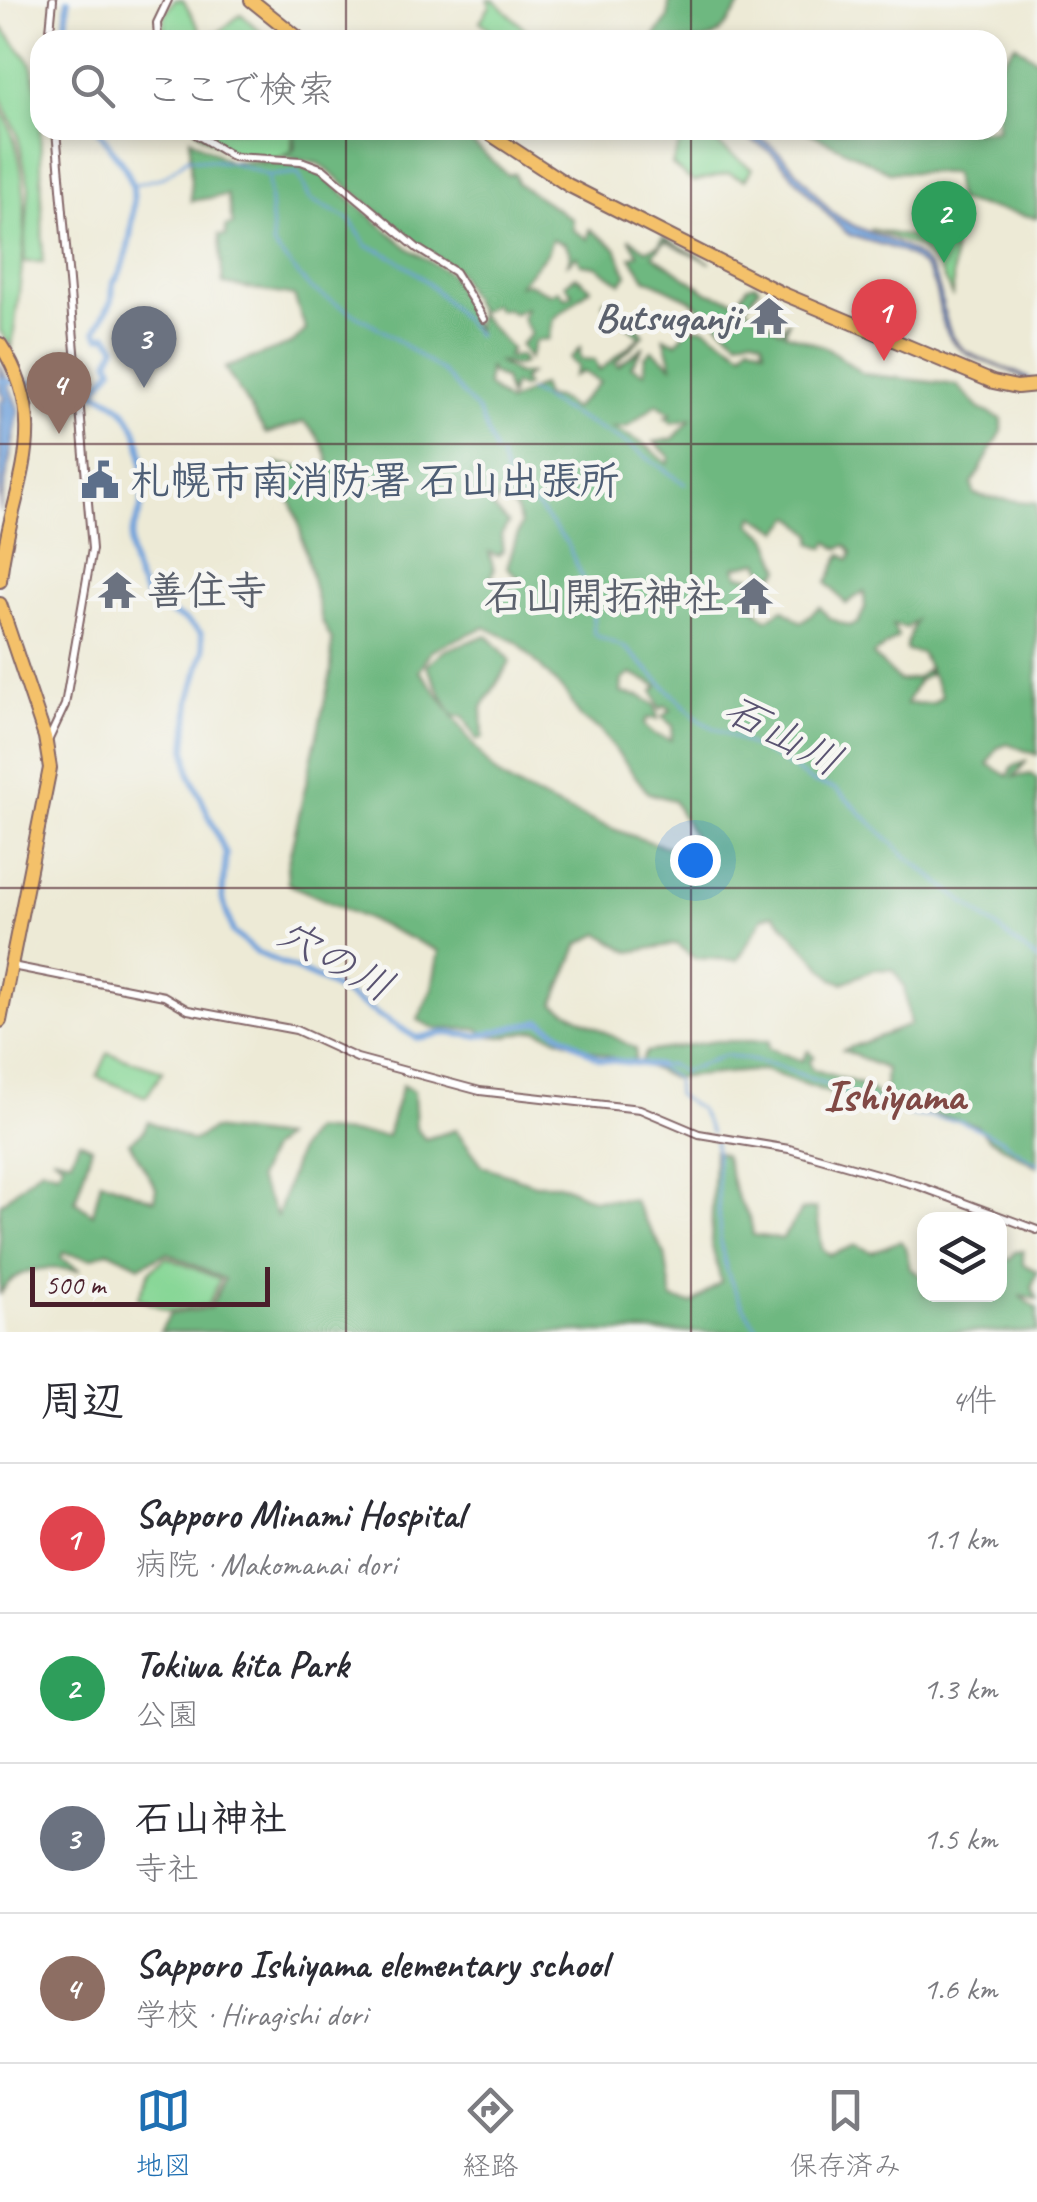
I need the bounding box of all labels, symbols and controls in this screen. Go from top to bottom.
search box [30,30,1007,140]
icon: search [65,58,120,113]
text: ここで検索 [145,66,335,113]
pin: 2 [912,180,976,263]
pin: 1 [852,278,916,361]
place label: Butsuganji [595,292,744,342]
temple icon: Butsuganji [748,295,790,337]
pin: 3 [112,306,176,388]
pin: 4 [27,352,92,434]
place label: 札幌市南消防署 石山出張所 [130,456,620,506]
public building icon: 札幌市南消防署 石山出張所 [79,459,121,501]
place label: 善住寺 [147,566,267,616]
temple icon: 善住寺 [96,569,138,611]
place label: 石山開拓神社 [484,572,724,622]
temple icon: 石山開拓神社 [733,575,775,617]
water label: 石山川 [715,682,851,788]
your location [670,835,721,886]
water label: 穴の川 [267,907,403,1014]
district label: Ishiyama [823,1067,969,1124]
map controls [917,1212,1007,1302]
button: layers [917,1212,1007,1302]
scale bar [30,1262,270,1306]
text: 500 m [45,1267,105,1302]
text: 周辺 [40,1375,124,1428]
text: 4件 [951,1380,997,1421]
text: Sapporo Minami Hospital [135,1491,464,1538]
text: 1 [65,1518,80,1559]
text: 1.1 km [923,1518,997,1559]
text: 病院 · Makomanai dori [135,1544,397,1585]
text: Tokiwa kita Park [135,1641,348,1688]
text: 2 [65,1668,80,1709]
text: 1.3 km [923,1668,997,1709]
text: 公園 [135,1694,199,1735]
text: 石山神社 [135,1795,287,1842]
text: 3 [65,1818,80,1859]
text: 1.5 km [923,1818,997,1859]
text: 寺社 [135,1848,199,1889]
text: Sapporo Ishiyama elementary school [135,1941,608,1988]
text: 4 [65,1968,80,2009]
text: 1.6 km [923,1968,997,2009]
text: 学校 · Hiragishi dori [135,1994,367,2035]
tab: 地図 [135,2083,192,2183]
tab: 経路 [462,2083,519,2183]
tab: 保存済み [789,2083,902,2183]

